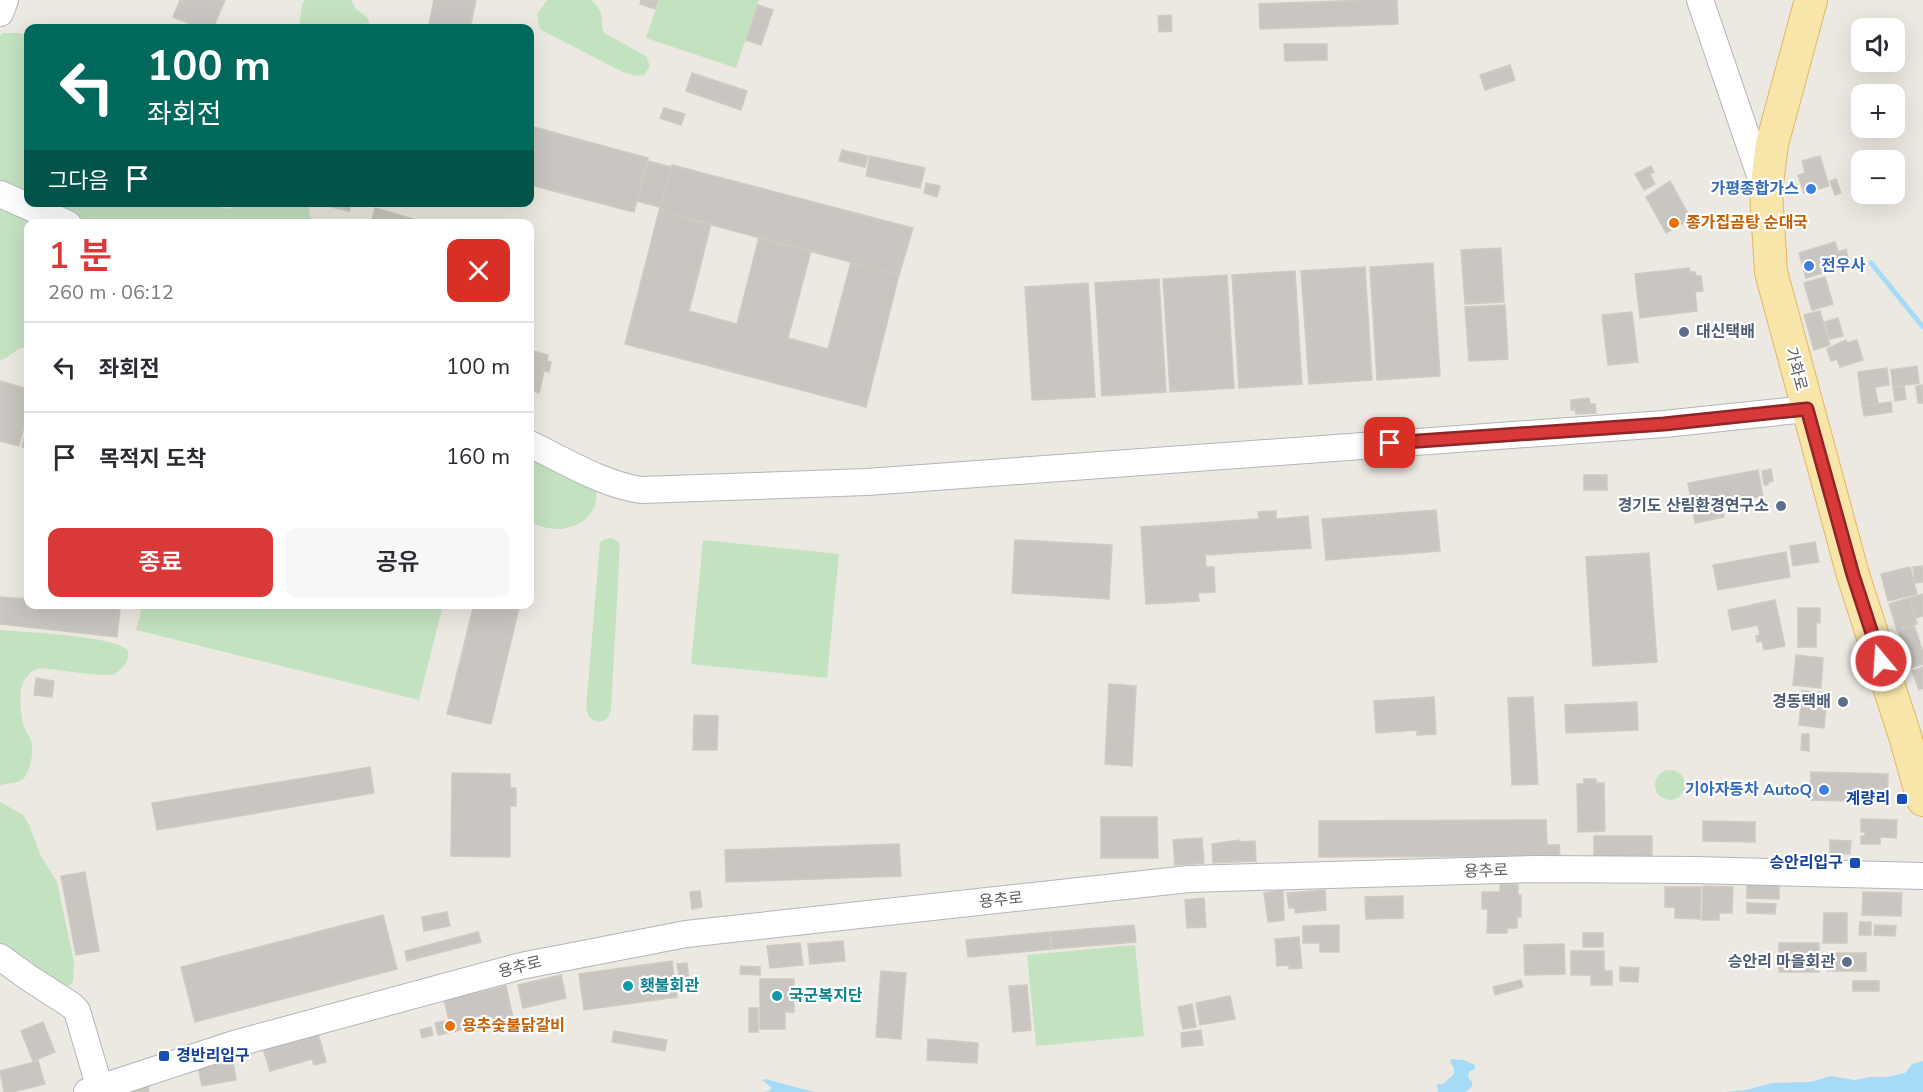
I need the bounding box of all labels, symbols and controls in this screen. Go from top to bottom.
map controls [1851,18,1905,204]
button: sound [1851,18,1905,72]
text: 100 m [147,38,271,95]
icon: left [48,48,126,126]
button: + [1851,84,1905,138]
text: 좌회전 [147,96,222,133]
button: − [1851,150,1905,204]
icon: arrive [121,162,154,195]
text: 그다음 [48,166,109,196]
place label: 가평종합가스 [1711,178,1799,200]
marker: 가평종합가스 [1804,182,1818,196]
place label: 종가집곰탕 순대국 [1686,212,1808,234]
marker: 종가집곰탕 순대국 [1667,216,1681,230]
text: 1 분 [48,232,112,281]
button: close [447,239,510,302]
place label: 전우사 [1821,255,1865,277]
marker: 전우사 [1802,259,1816,273]
text: 260 m · 06:12 [48,279,174,306]
place label: 대신택배 [1696,321,1755,343]
marker: 대신택배 [1677,325,1691,339]
street label: 가화로 [1780,345,1812,393]
icon: left [48,351,81,384]
text: 100 m [446,352,510,382]
text: 좌회전 [99,354,160,384]
pin [1364,417,1415,468]
icon: arrive [1373,426,1406,459]
icon: arrive [48,441,81,474]
text: 160 m [446,442,510,472]
text: 목적지 도착 [99,444,206,474]
place label: 경기도 산림환경연구소 [1617,495,1769,517]
marker: 경기도 산림환경연구소 [1774,499,1788,513]
button: 종료 [48,528,273,597]
button: 공유 [285,528,510,597]
position arrow [1849,629,1913,693]
place label: 경동택배 [1772,691,1831,713]
marker: 경동택배 [1836,695,1850,709]
place label: 기아자동차 AutoQ [1685,779,1812,801]
marker: 기아자동차 AutoQ [1817,783,1831,797]
place label: 계량리 [1846,788,1890,810]
marker: 계량리 [1895,792,1909,806]
place label: 승안리입구 [1769,852,1843,874]
marker: 승안리입구 [1848,856,1862,870]
street label: 용추로 [1464,859,1509,883]
street label: 용추로 [978,887,1024,913]
street label: 용추로 [496,951,544,983]
place label: 승안리 마을회관 [1728,951,1835,973]
marker: 승안리 마을회관 [1840,955,1854,969]
place label: 횃불회관 [640,975,699,997]
marker: 횃불회관 [621,979,635,993]
place label: 국군복지단 [789,985,863,1007]
marker: 국군복지단 [770,989,784,1003]
place label: 용추숯불닭갈비 [462,1015,565,1037]
marker: 용추숯불닭갈비 [443,1019,457,1033]
place label: 경반리입구 [176,1045,250,1067]
marker: 경반리입구 [157,1049,171,1063]

